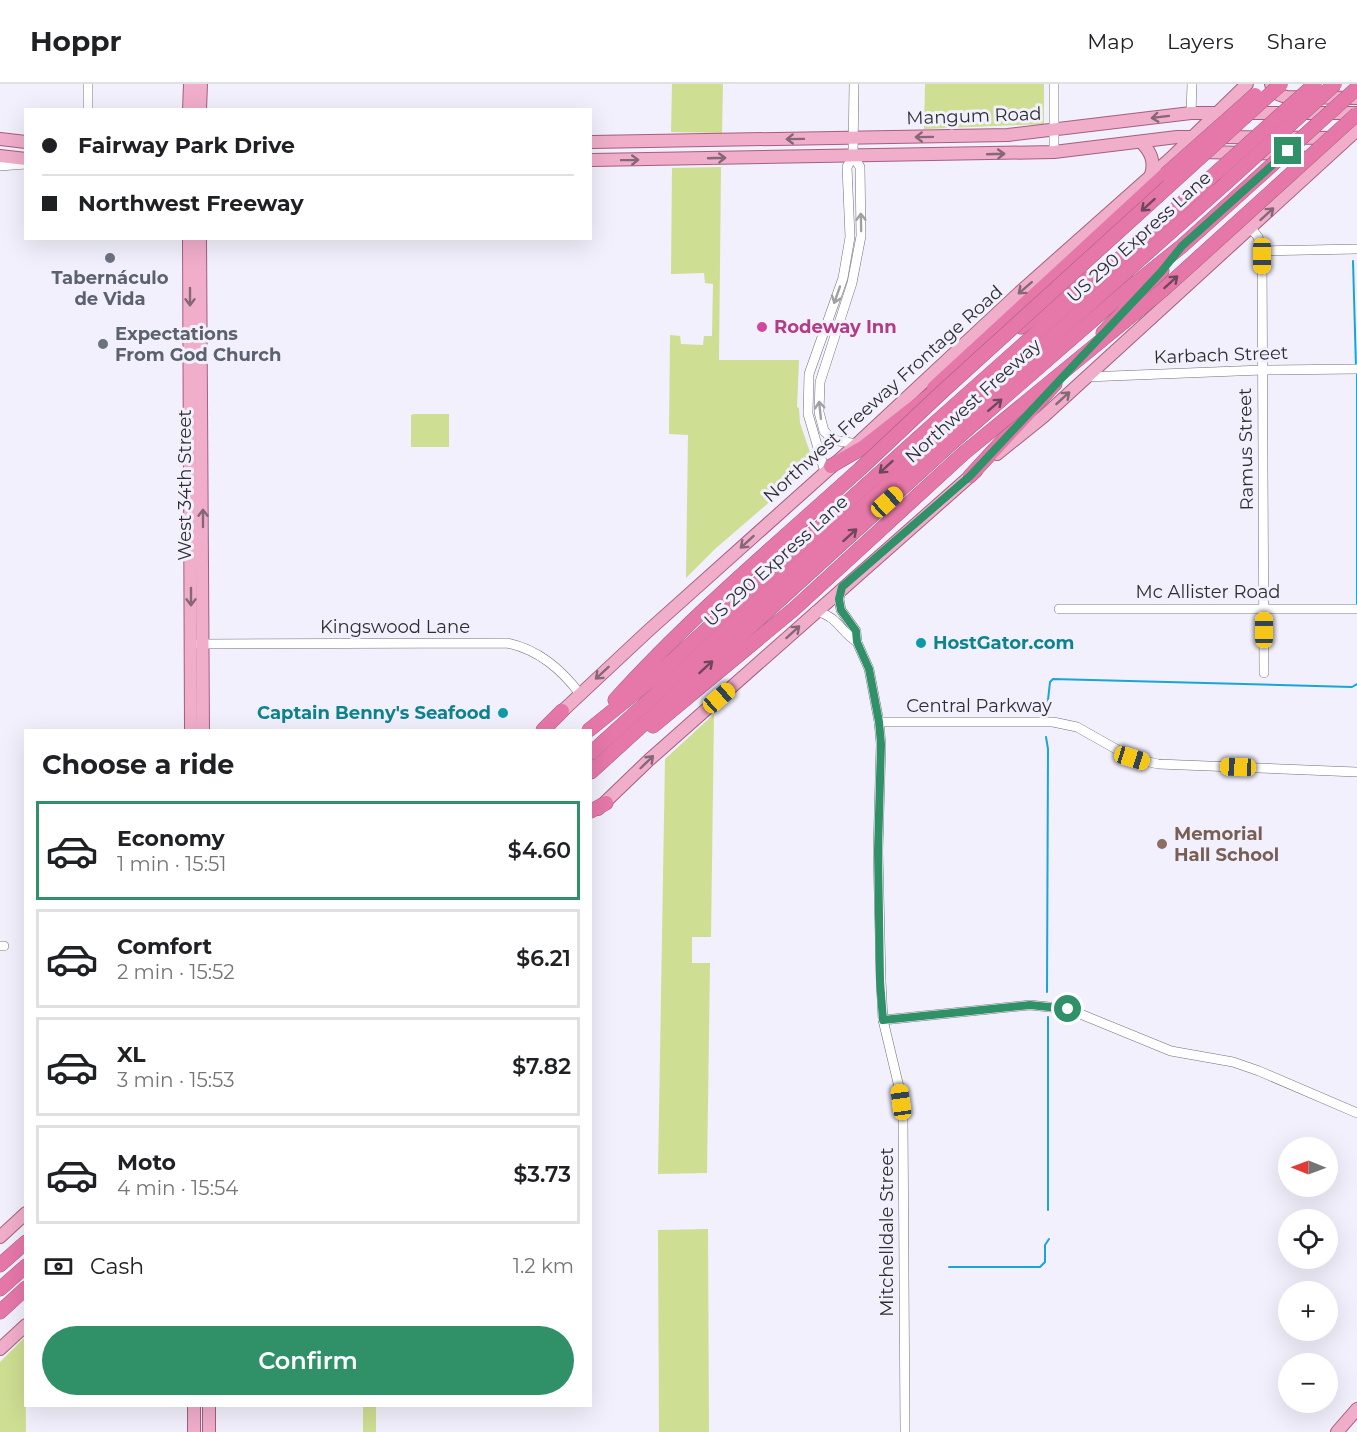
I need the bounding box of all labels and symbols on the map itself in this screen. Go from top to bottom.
street label: Mangum Road [906,103,1042,129]
one-way arrow [1151,112,1170,123]
one-way arrow [915,131,935,143]
one-way arrow [785,133,805,145]
route end [1274,137,1301,164]
one-way arrow [985,148,1005,160]
one-way arrow [706,152,726,163]
one-way arrow [619,154,639,165]
street label: US 290 Express Lane [1063,167,1216,307]
one-way arrow [1141,198,1156,212]
one-way arrow [1259,207,1274,221]
one-way arrow [855,212,866,232]
car [1253,238,1271,274]
marker: Tabernáculo de Vida [103,251,117,265]
place label: Tabernáculo de Vida [51,267,169,310]
one-way arrow [1164,275,1179,289]
street label: Northwest Freeway Frontage Road [759,281,1007,507]
one-way arrow [1018,281,1033,295]
one-way arrow [830,285,841,304]
one-way arrow [184,286,195,306]
place label: Rodeway Inn [774,316,897,338]
marker: Rodeway Inn [755,320,769,334]
place label: Expectations From God Church [115,323,281,366]
street label: Northwest Freeway [901,334,1045,468]
marker: Expectations From God Church [96,337,110,351]
street label: Karbach Street [1154,342,1288,368]
street label: Ramus Street [1234,387,1258,511]
one-way arrow [1056,391,1071,405]
one-way arrow [987,398,1002,412]
one-way arrow [815,401,826,421]
street label: West 34th Street [174,409,196,561]
one-way arrow [879,460,894,474]
car [868,483,906,521]
street label: US 290 Express Lane [700,491,853,631]
one-way arrow [197,509,209,529]
one-way arrow [842,528,857,542]
one-way arrow [740,535,755,549]
street label: Mc Allister Road [1135,581,1281,603]
one-way arrow [185,586,197,606]
car [1255,612,1273,648]
street label: Kingswood Lane [320,616,470,638]
one-way arrow [785,625,800,639]
place label: HostGator.com [933,632,1074,654]
marker: HostGator.com [914,636,928,650]
one-way arrow [698,659,713,674]
one-way arrow [595,666,610,680]
car [700,679,738,717]
street label: Central Parkway [906,695,1052,717]
place label: Captain Benny's Seafood [257,702,491,724]
marker: Captain Benny's Seafood [496,706,510,720]
car [1112,744,1152,772]
one-way arrow [639,755,654,769]
car [1220,757,1256,777]
place label: Memorial Hall School [1174,823,1279,866]
marker: Memorial Hall School [1155,837,1169,851]
route start [1054,995,1081,1022]
car [890,1083,912,1121]
north arrow [1278,1137,1338,1197]
street label: Mitchelldale Street [876,1147,898,1317]

